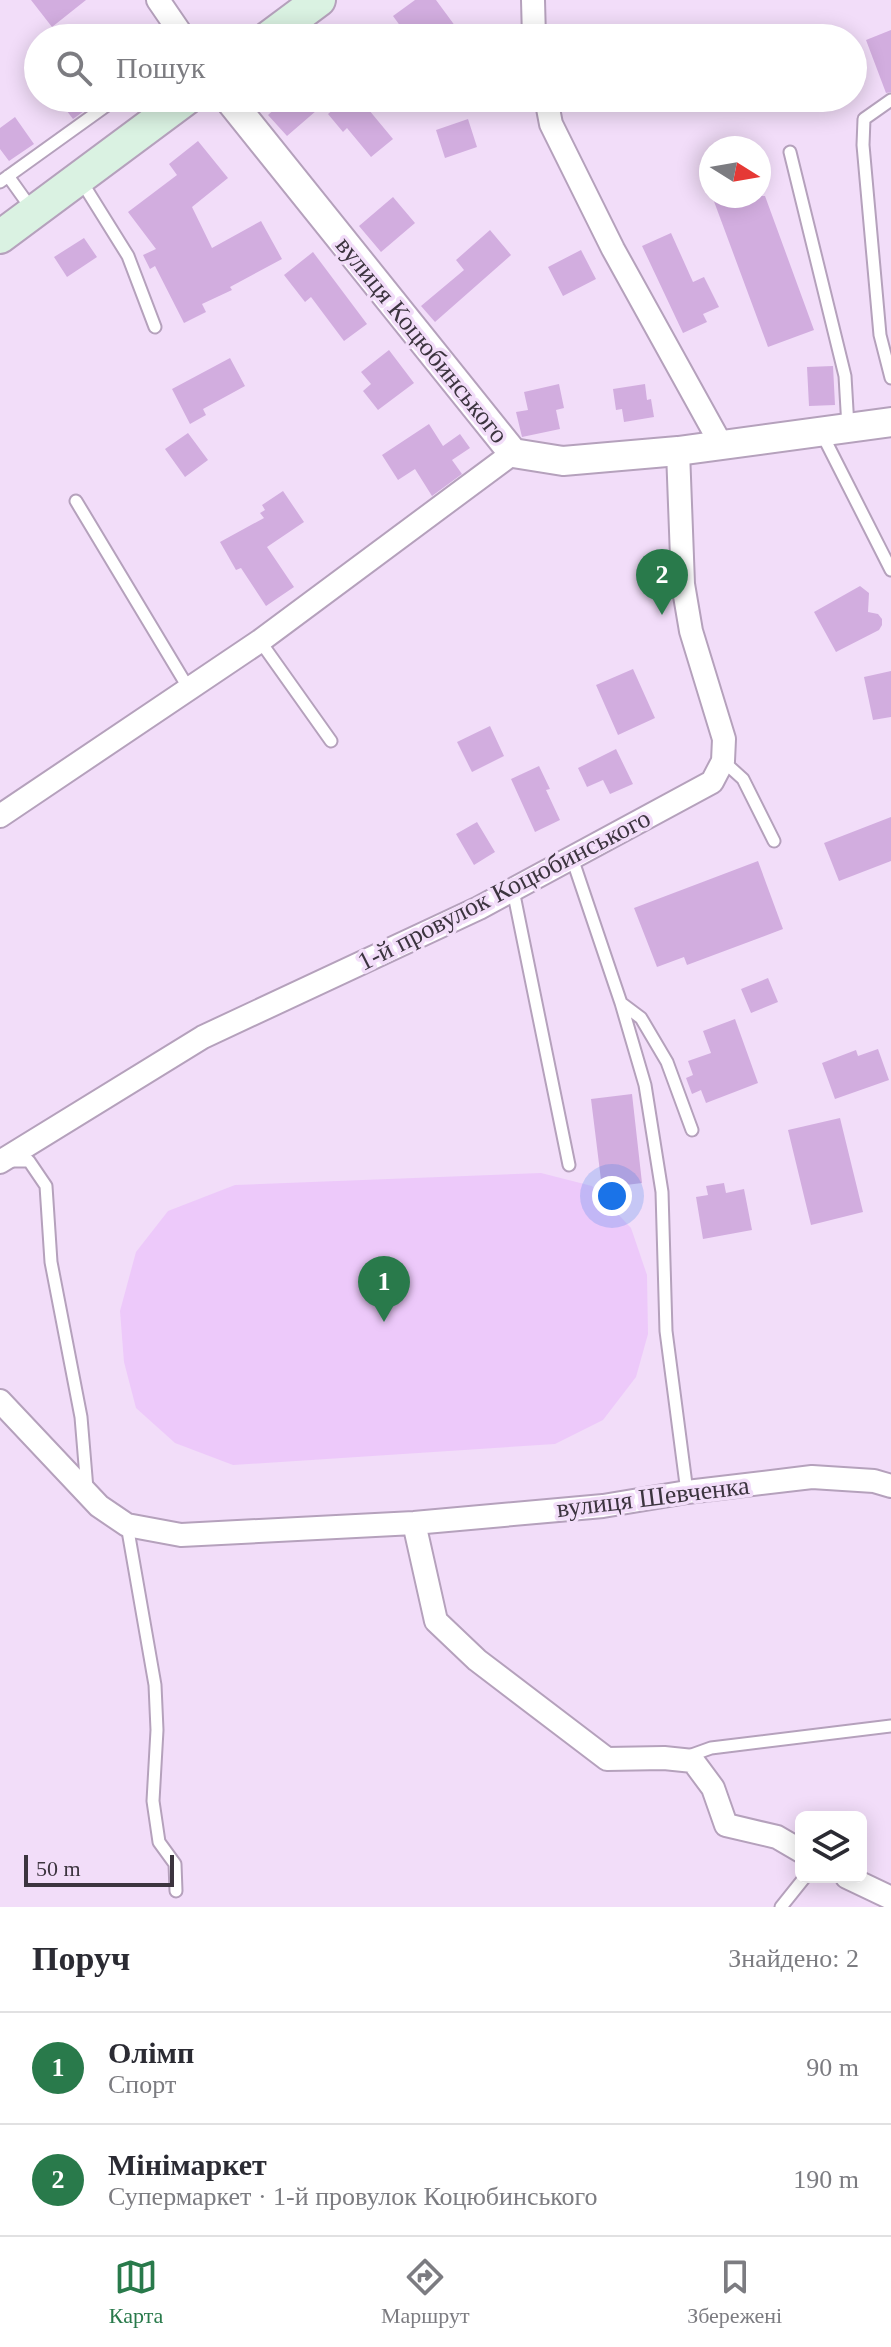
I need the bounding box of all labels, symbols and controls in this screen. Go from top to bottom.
search box [24,24,867,112]
icon: search [52,46,96,90]
text: Пошук [116,51,205,84]
north arrow [699,136,771,208]
street label: вулиця Коцюбинського [330,231,514,449]
pin: 2 [636,549,688,615]
street label: 1-й провулок Коцюбинського [353,803,655,977]
your location [592,1176,632,1216]
pin: 1 [358,1256,410,1322]
street label: вулиця Шевченка [555,1471,751,1523]
map controls [795,1811,867,1883]
button: layers [795,1811,867,1883]
scale bar [24,1851,174,1887]
text: 50 m [36,1856,81,1881]
text: Поруч [32,1940,130,1977]
text: Знайдено: 2 [728,1944,859,1973]
text: Олімп [108,2036,194,2069]
text: 1 [52,2053,65,2082]
text: 90 m [806,2053,859,2082]
text: Спорт [108,2070,176,2099]
text: Мінімаркет [108,2148,267,2181]
text: 2 [52,2165,65,2194]
text: 190 m [793,2165,859,2194]
text: Супермаркет · 1-й провулок Коцюбинського [108,2182,598,2211]
tab: Карта [109,2255,163,2329]
tab: Маршрут [381,2255,470,2329]
tab: Збережені [687,2255,782,2329]

